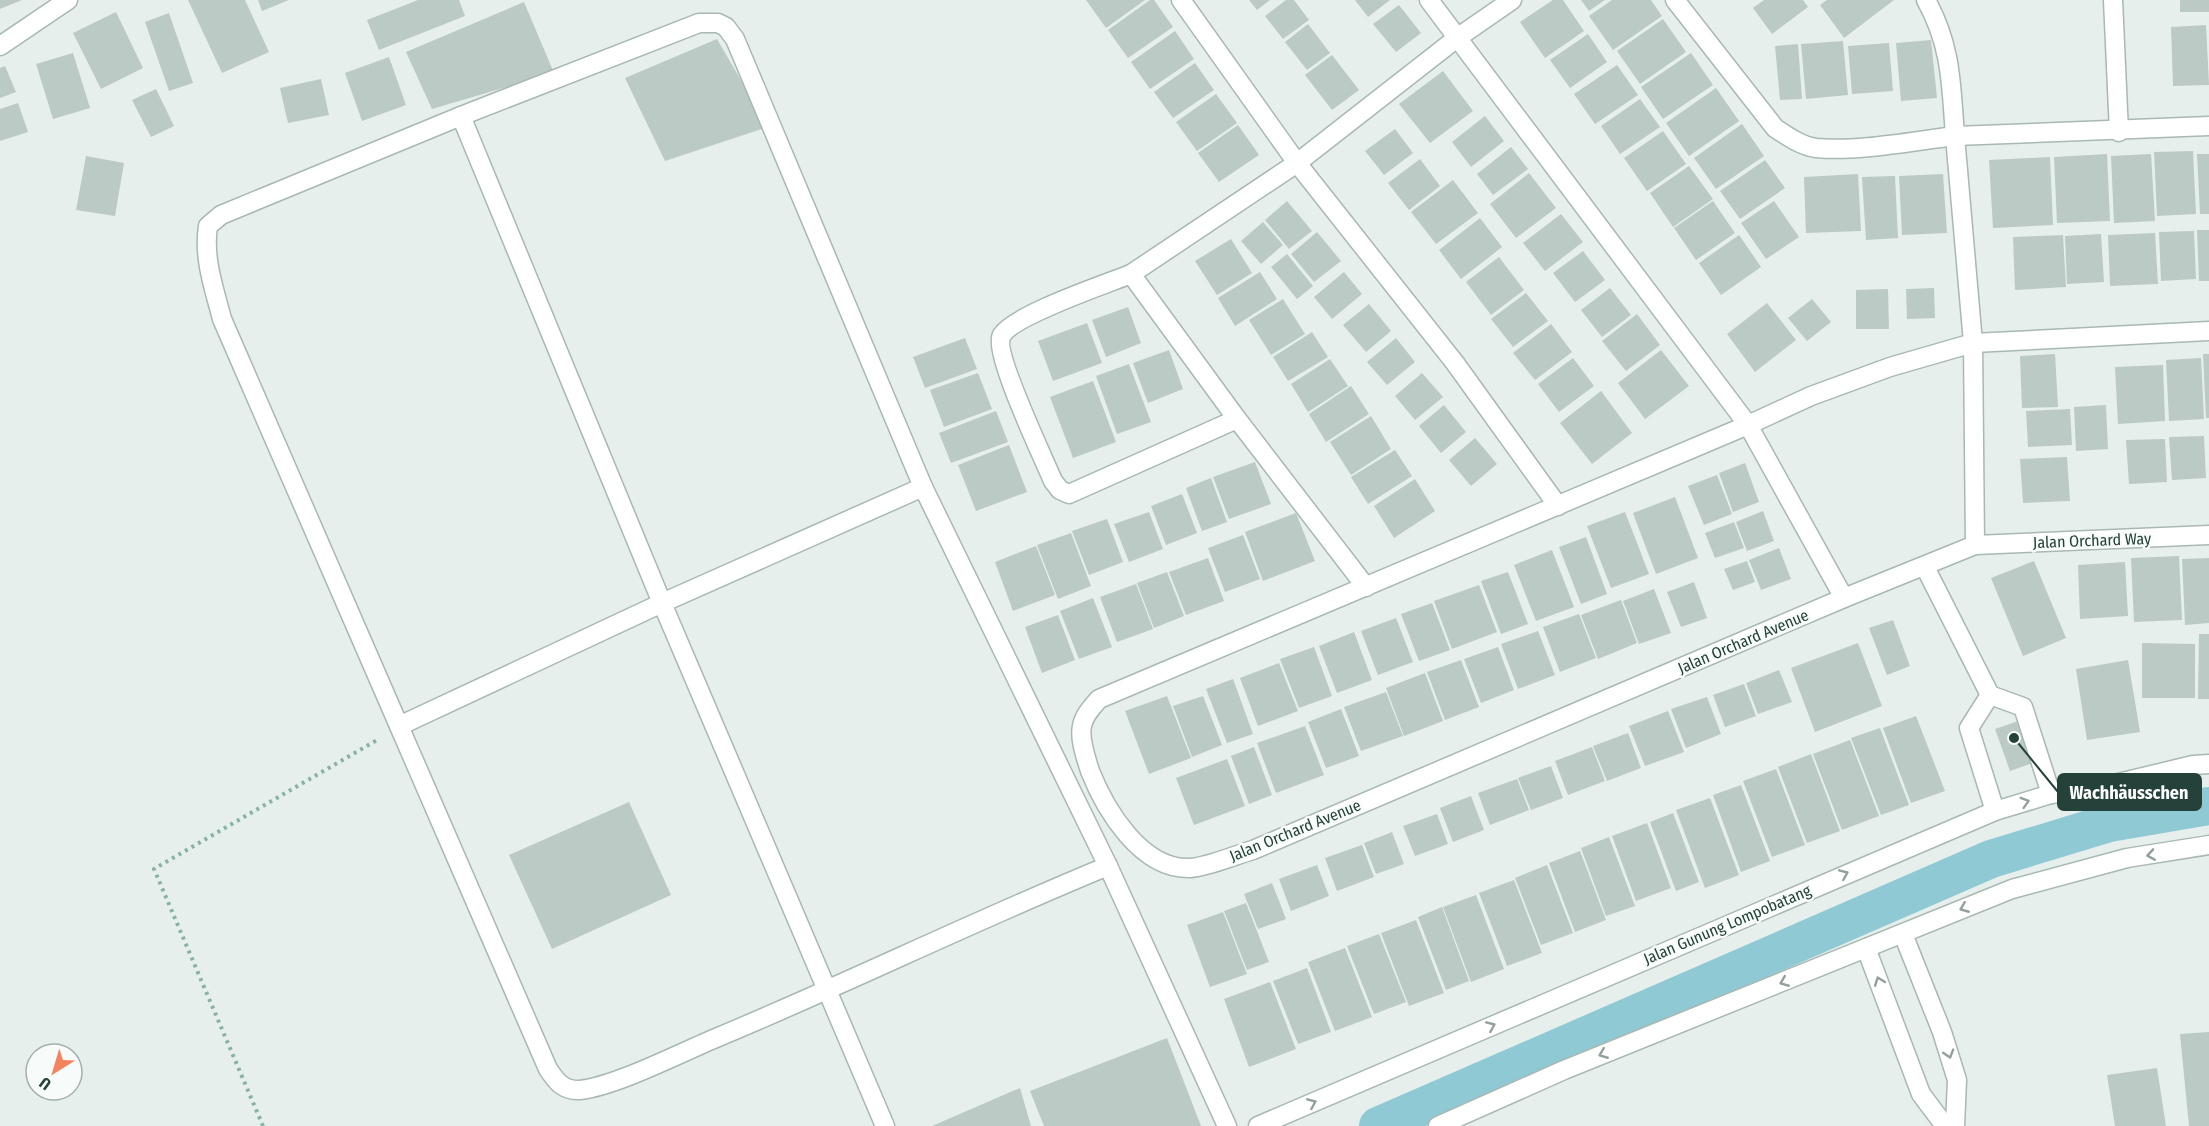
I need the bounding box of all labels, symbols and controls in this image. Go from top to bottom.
street label: Jalan Orchard Way [2033,529,2152,552]
street label: Jalan Orchard Avenue [1675,605,1811,678]
callout: Wachhäusschen [2058,774,2201,810]
text: Wachhäusschen [2070,782,2188,804]
street label: Jalan Orchard Avenue [1227,795,1364,866]
one-way arrow [2019,797,2030,809]
one-way arrow [2147,848,2156,860]
one-way arrow [1837,869,1848,881]
street label: Jalan Gunung Lompobatang [1641,880,1814,968]
one-way arrow [1960,901,1971,913]
one-way arrow [1779,975,1790,987]
one-way arrow [1874,977,1886,988]
one-way arrow [1485,1021,1496,1033]
north arrow [24,1042,84,1102]
one-way arrow [1598,1047,1609,1059]
one-way arrow [1942,1048,1954,1059]
text: U [36,1073,55,1094]
one-way arrow [1306,1098,1317,1110]

